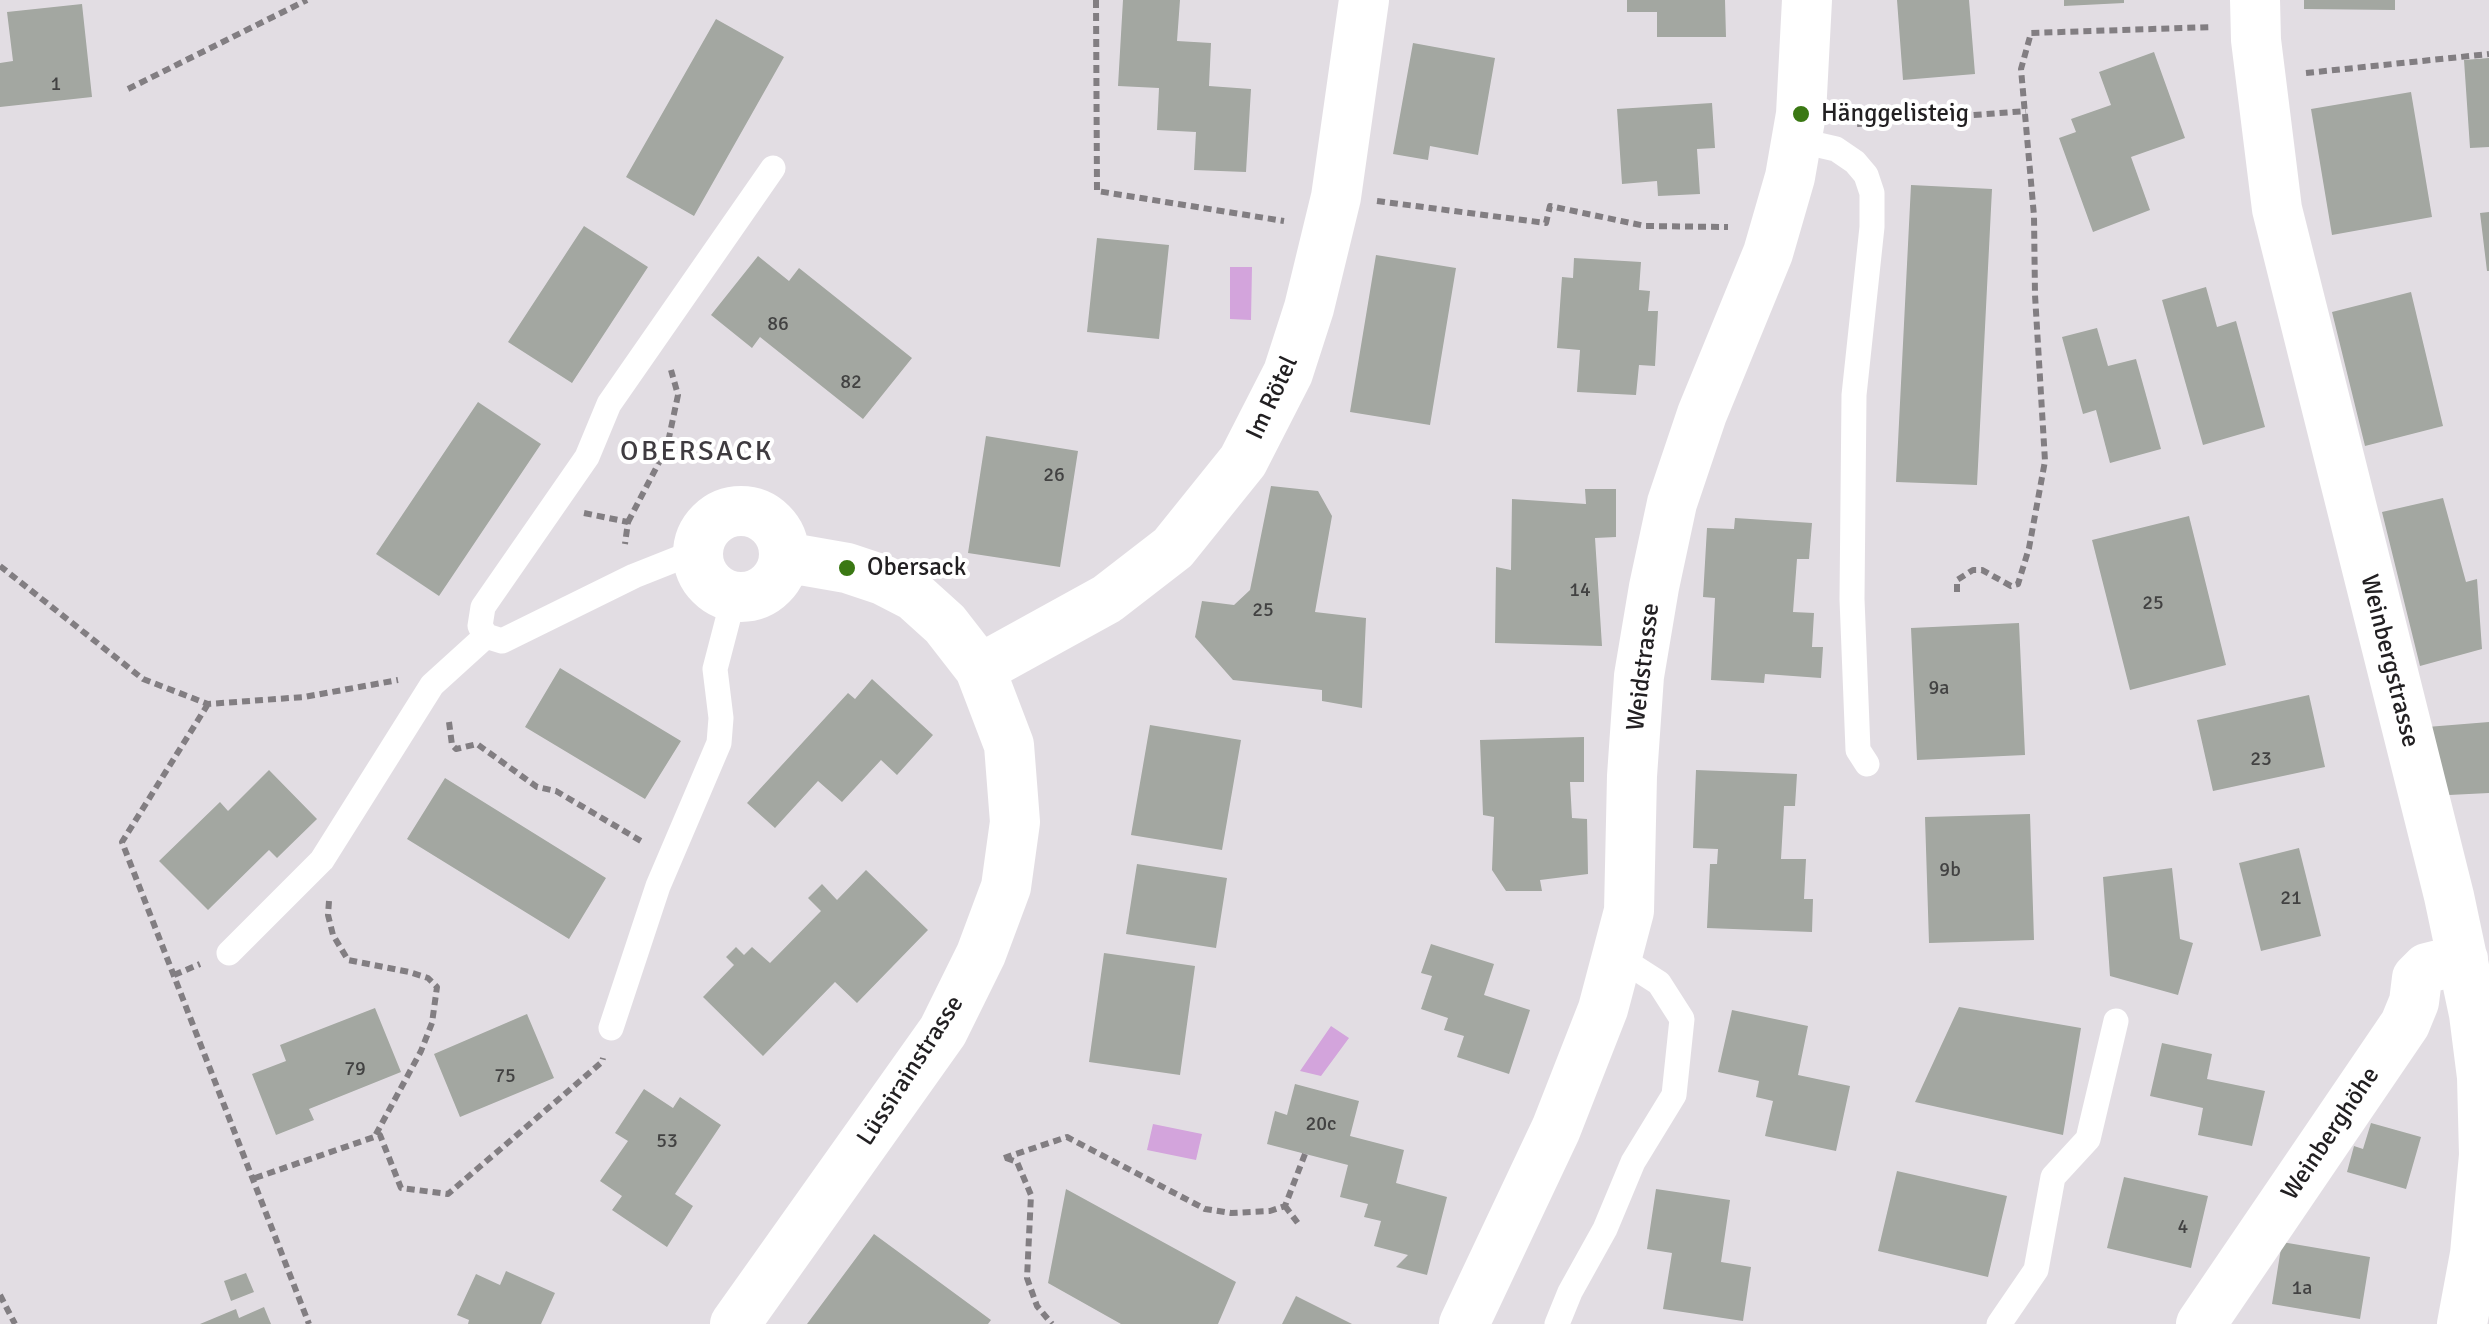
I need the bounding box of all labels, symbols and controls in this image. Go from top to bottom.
house number: 1 [51,73,61,97]
place label: Hänggelisteig [1821,99,1969,129]
marker: Hänggelisteig [1790,103,1812,125]
house number: 86 [767,313,789,337]
street label: Im Rötel [1241,352,1305,444]
house number: 82 [840,371,862,395]
district label: OBERSACK [620,436,774,470]
house number: 26 [1043,464,1065,488]
place label: Obersack [867,553,966,583]
marker: Obersack [836,557,858,579]
street label: Weinbergstrasse [2353,572,2425,750]
house number: 14 [1569,579,1591,603]
house number: 25 [2142,592,2164,616]
house number: 25 [1252,599,1274,623]
street label: Weidstrasse [1621,601,1667,733]
house number: 9a [1929,677,1949,701]
house number: 23 [2250,748,2272,772]
house number: 9b [1939,859,1961,883]
house number: 21 [2280,887,2302,911]
street label: Lüssirainstrasse [851,990,971,1152]
house number: 79 [344,1058,366,1082]
street label: Weinberghöhe [2276,1062,2386,1206]
house number: 75 [494,1065,516,1089]
house number: 20c [1305,1113,1337,1137]
house number: 53 [656,1130,678,1154]
house number: 4 [2178,1216,2188,1240]
house number: 1a [2292,1277,2312,1301]

